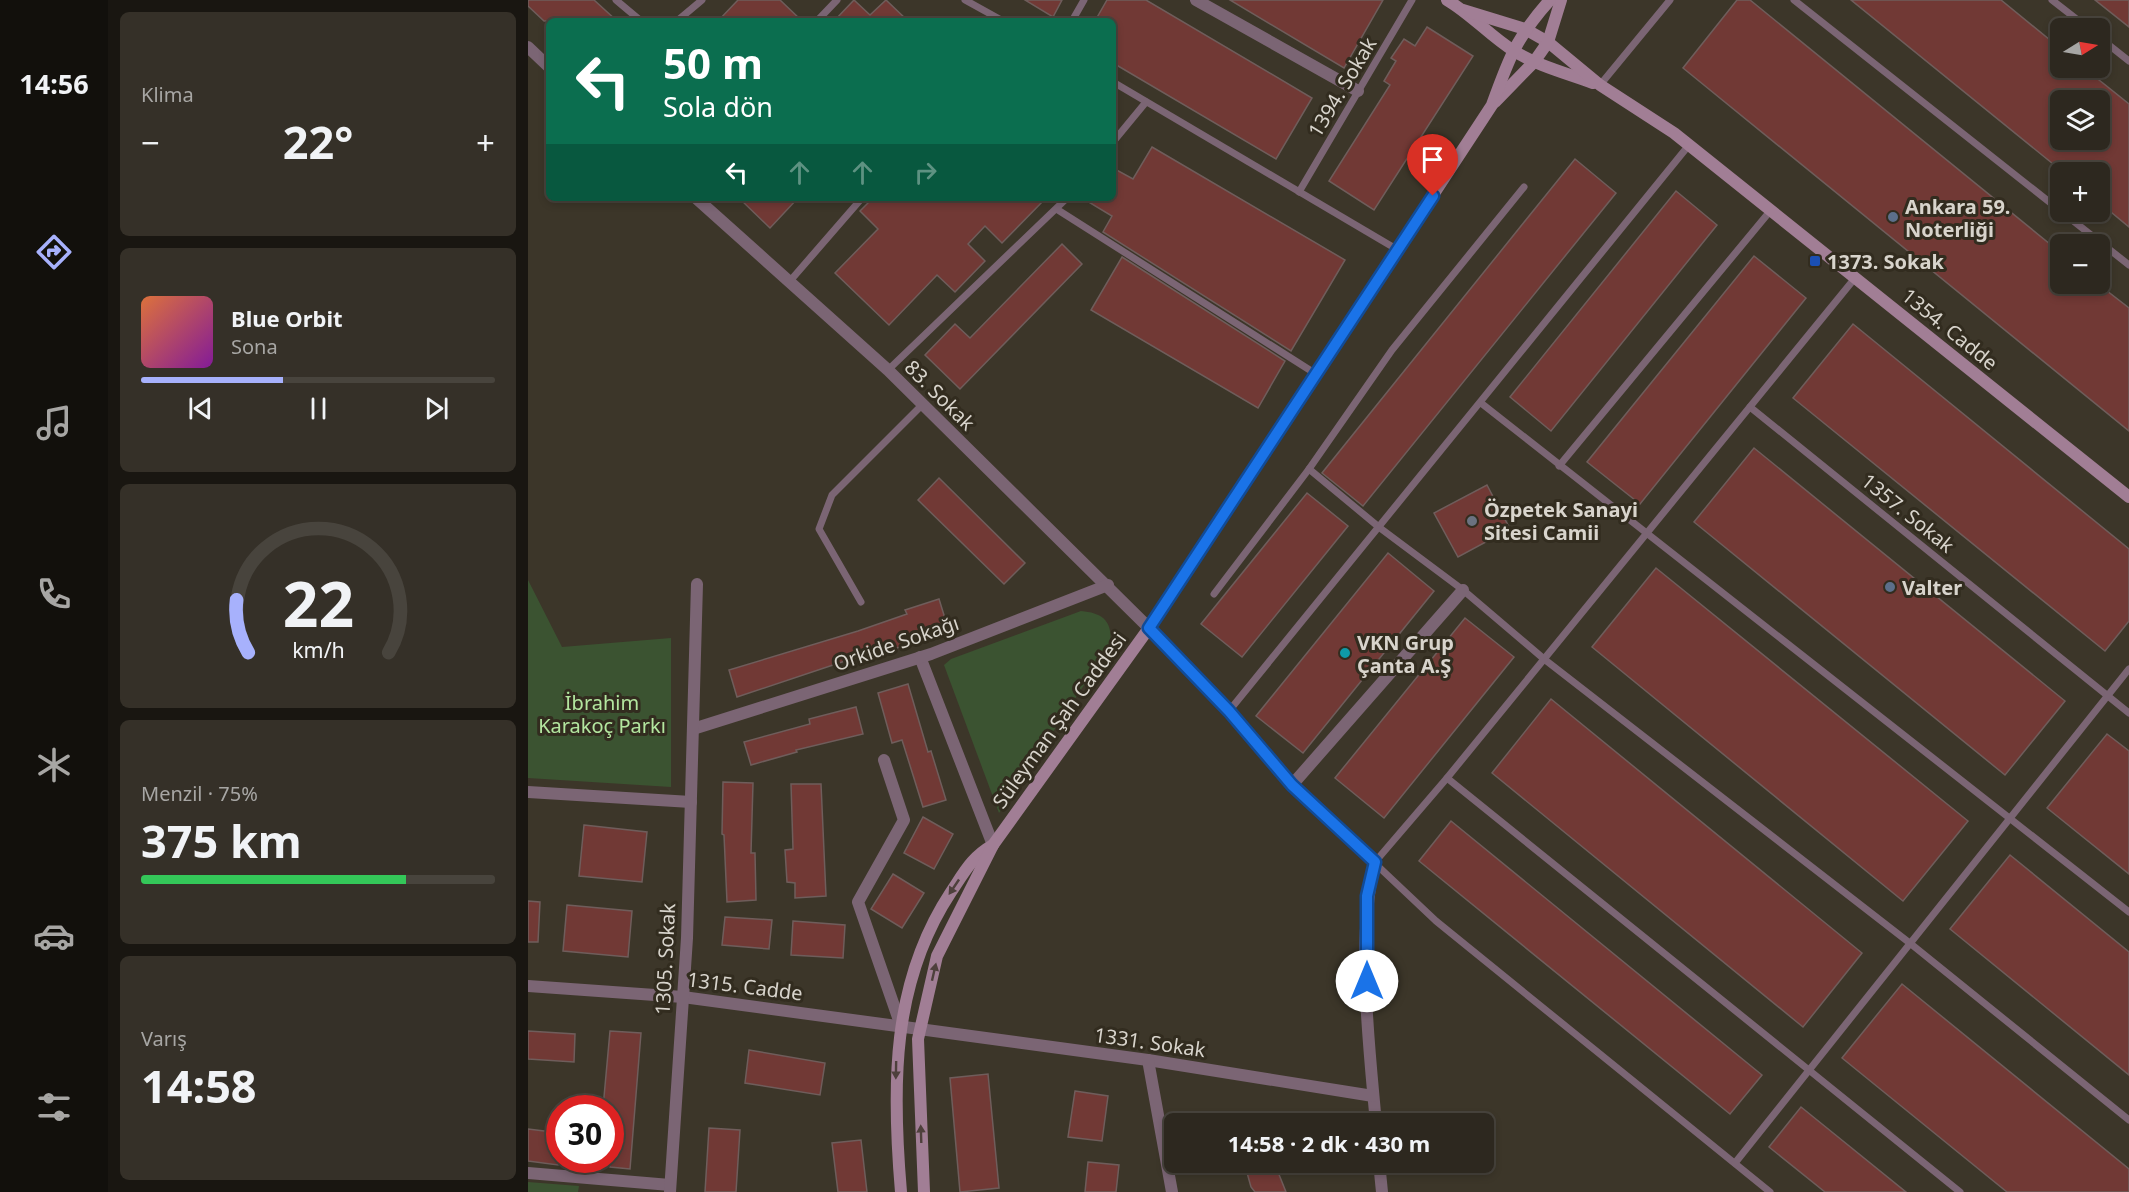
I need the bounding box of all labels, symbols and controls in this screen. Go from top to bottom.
north arrow [2050,18,2110,78]
map controls [2050,18,2110,294]
street label: 1394. Sokak [1302,32,1383,142]
text: 50 m [663,34,763,91]
icon: left [564,42,642,120]
text: 14:56 [19,65,89,102]
text: Klima [141,81,194,108]
text: Sola dön [663,88,773,125]
button: layers [2050,90,2110,150]
text: 22° [283,111,353,172]
text: − [141,120,160,165]
text: + [476,120,495,165]
pin [1407,134,1458,196]
icon: arrive [1416,143,1449,176]
icon: left [720,156,753,189]
icon: ahead [783,156,816,189]
icon: ahead [846,156,879,189]
icon: right [909,156,942,189]
button: + [2050,162,2110,222]
place label: Ankara 59. Noterliği [1905,193,2010,243]
marker: Ankara 59. Noterliği [1886,210,1900,224]
icon: directions [33,231,75,273]
button: − [2050,234,2110,294]
place label: 1373. Sokak [1827,248,1944,275]
marker: 1373. Sokak [1808,254,1822,268]
street label: 1354. Cadde [1896,282,2004,376]
text: Blue Orbit [231,303,343,333]
text: Sona [231,333,278,360]
street label: 83. Sokak [899,354,981,436]
icon: previous [184,392,217,425]
icon: pause [302,392,335,425]
icon: next [420,392,453,425]
icon: music [33,402,75,444]
street label: 1357. Sokak [1856,467,1960,559]
place label: Özpetek Sanayi Sitesi Camii [1484,496,1638,546]
marker: Özpetek Sanayi Sitesi Camii [1465,514,1479,528]
text: 22 [282,560,354,645]
icon: phone [33,573,75,615]
place label: Valter [1902,574,1962,601]
marker: Valter [1883,580,1897,594]
street label: Orkide Sokağı [830,609,962,677]
street label: Süleyman Şah Caddesi [986,627,1132,813]
place label: VKN Grup Çanta A.Ş [1357,629,1454,679]
text: km/h [292,635,344,664]
marker: VKN Grup Çanta A.Ş [1338,646,1352,660]
park label: İbrahim Karakoç Parkı [538,689,666,739]
icon: climate [33,744,75,786]
text: Menzil · 75% [141,780,258,807]
text: 375 km [141,810,302,871]
one-way arrow [949,879,960,895]
street label: 1305. Sokak [649,902,681,1016]
icon: car [33,915,75,957]
position arrow [1335,949,1399,1013]
one-way arrow [929,963,939,981]
street label: 1315. Cadde [686,966,804,1006]
street label: 1331. Sokak [1093,1021,1208,1063]
text: Varış [141,1025,187,1052]
text: 14:58 [141,1055,257,1116]
one-way arrow [891,1061,901,1080]
icon: filters [33,1086,75,1128]
speed limit sign: 30 [546,1095,624,1173]
one-way arrow [917,1124,926,1143]
text: 14:58 · 2 dk · 430 m [1228,1128,1430,1158]

